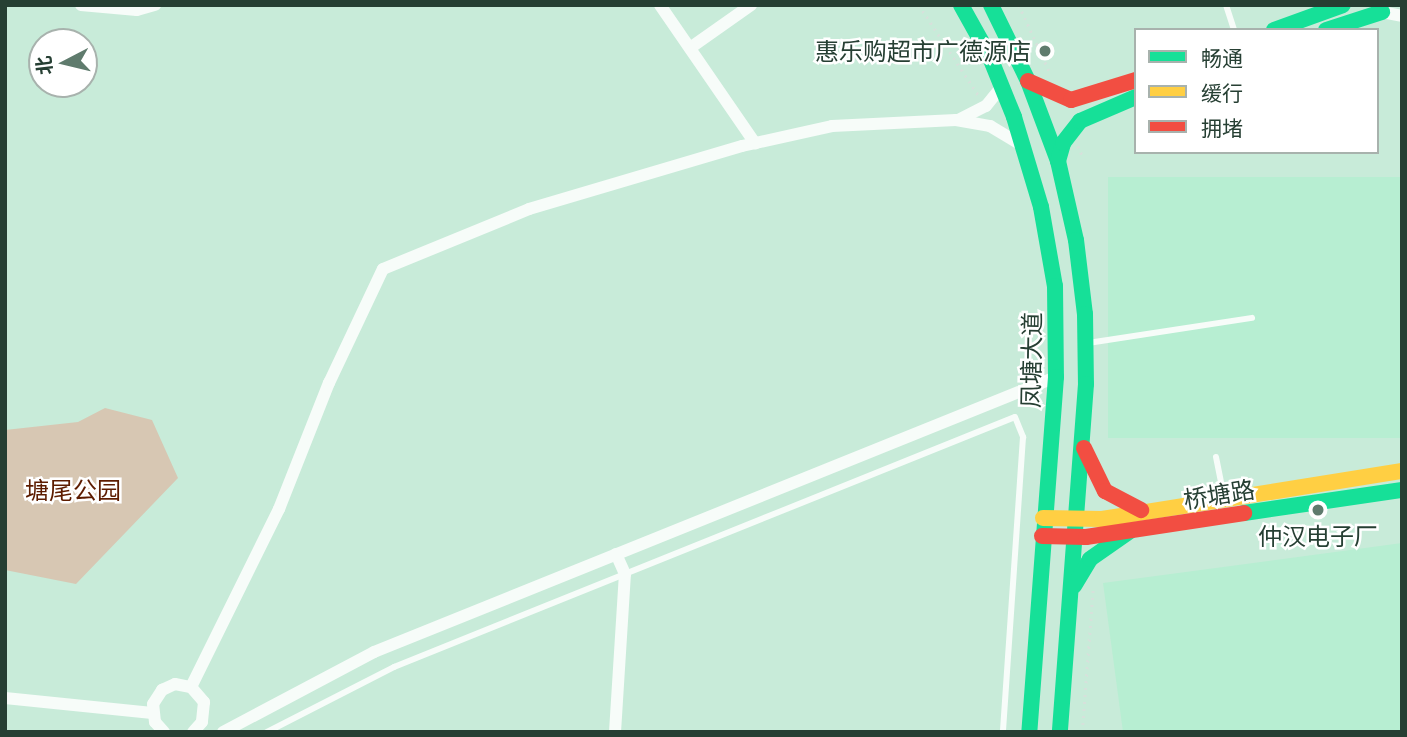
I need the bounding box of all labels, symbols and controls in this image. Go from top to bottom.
north arrow [28,28,98,98]
legend [1134,28,1379,154]
place label: 惠乐购超市广德源店 [815,37,1031,65]
marker: 惠乐购超市广德源店 [1037,43,1053,59]
text: 畅通 [1201,44,1243,72]
text: 北 [30,54,58,76]
text: 缓行 [1201,79,1243,107]
text: 拥堵 [1201,114,1243,142]
street label: 凤塘大道 [1016,312,1046,408]
street label: 桥塘路 [1181,474,1257,514]
park label: 塘尾公园 [25,476,121,504]
marker: 仲汉电子厂 [1310,502,1326,518]
place label: 仲汉电子厂 [1258,522,1378,550]

